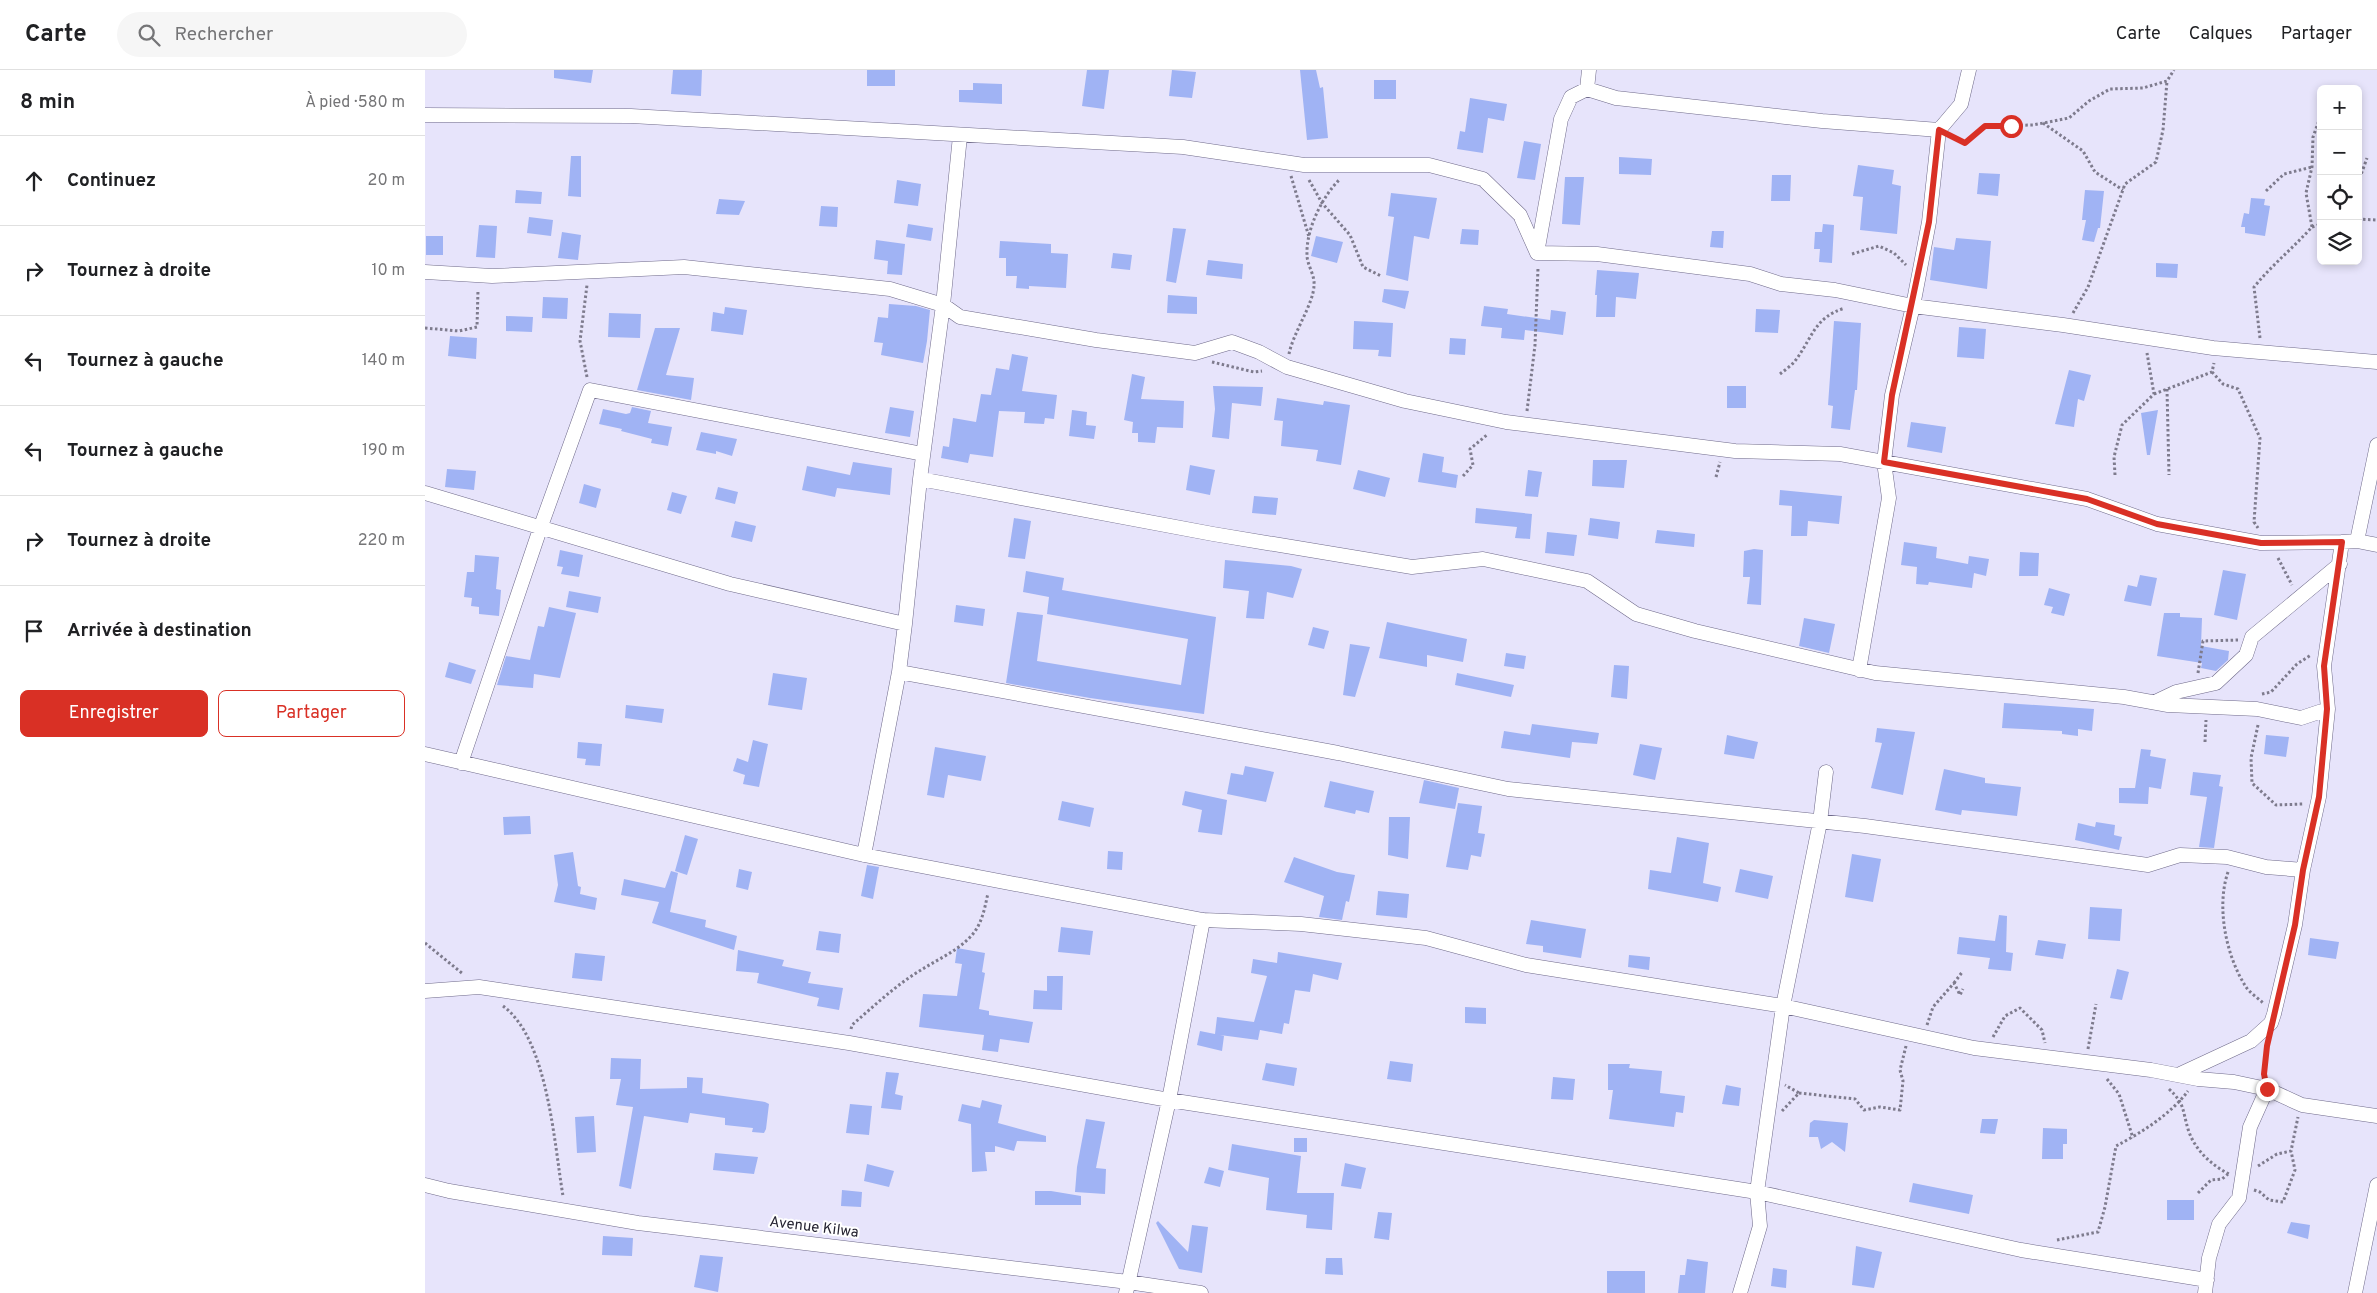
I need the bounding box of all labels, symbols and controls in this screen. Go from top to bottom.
search box [117,12,467,57]
text: Carte [25,20,87,50]
icon: search [135,21,163,49]
text: Rechercher [175,23,273,47]
text: Carte [2116,23,2161,46]
text: Calques [2189,23,2253,46]
text: Partager [2281,23,2352,46]
map controls [2317,85,2362,265]
button: + [2317,85,2362,130]
text: 8 min [20,89,75,116]
text: À pied · 580 m [305,93,405,113]
route start [2000,115,2023,138]
button: − [2317,130,2362,175]
icon: ahead [20,167,48,195]
text: Continuez [67,169,156,193]
text: 20 m [368,171,405,191]
button: locate [2317,175,2362,220]
button: layers [2317,220,2362,265]
icon: right [20,257,48,285]
text: Tournez à droite [67,259,211,283]
text: 10 m [371,261,405,281]
icon: left [20,347,48,375]
text: Tournez à gauche [67,349,224,373]
text: 140 m [362,351,405,371]
icon: left [20,437,48,465]
text: Tournez à gauche [67,439,224,463]
text: 190 m [362,441,405,461]
icon: right [20,527,48,555]
text: Tournez à droite [67,529,211,553]
text: 220 m [358,531,405,551]
icon: arrive [20,617,48,645]
text: Arrivée à destination [67,619,252,643]
button: Enregistrer [20,690,208,737]
button: Partager [218,690,405,737]
route end [2256,1078,2279,1101]
street label: Avenue Kilwa [768,1213,860,1243]

